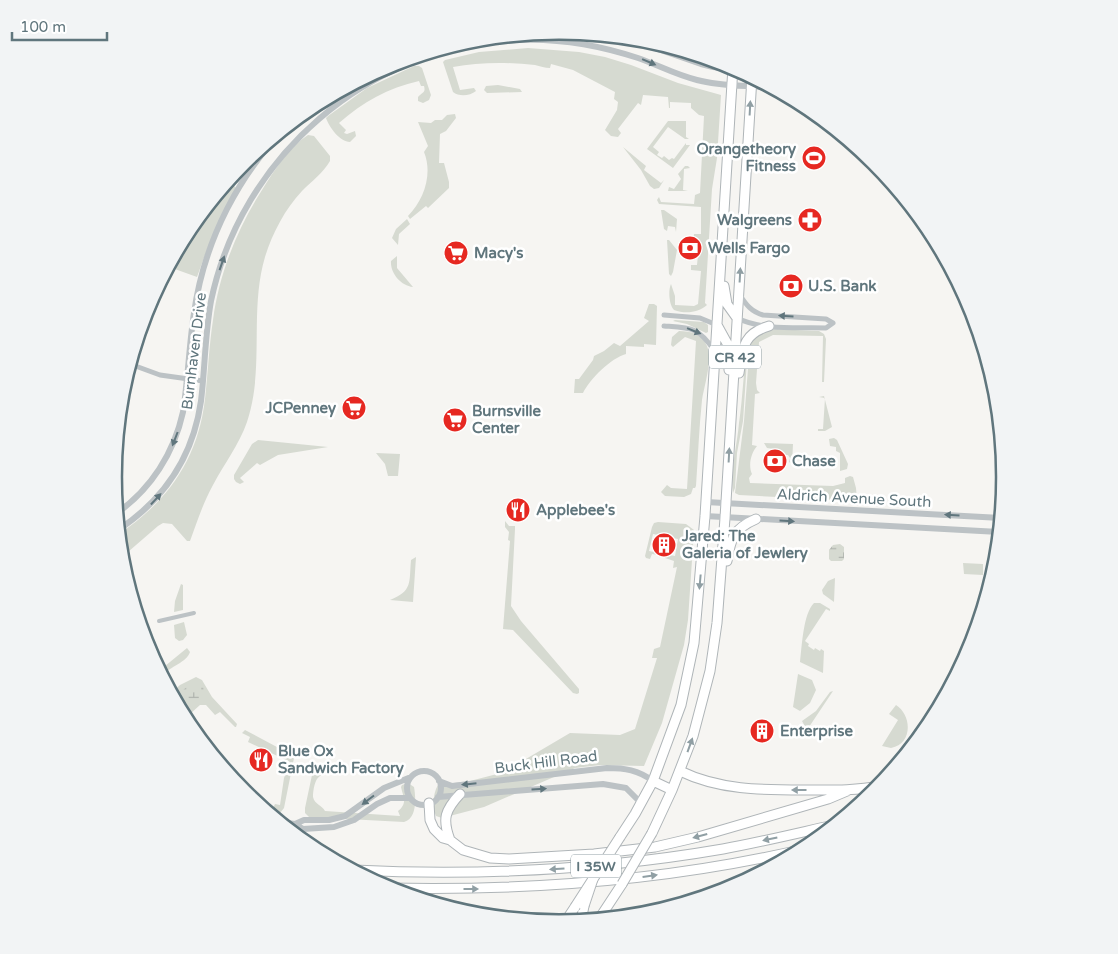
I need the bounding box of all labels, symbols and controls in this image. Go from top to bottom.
scale bar [12,10,108,42]
text: 100 m [20,18,66,36]
one-way arrow [642,59,656,67]
one-way arrow [746,100,754,116]
place label: Orangetheory Fitness [696,140,796,175]
sports icon: Orangetheory Fitness [801,145,827,171]
pharmacy icon: Walgreens [797,207,823,233]
place label: Walgreens [717,211,792,230]
bank icon: Wells Fargo [677,235,703,261]
place label: Wells Fargo [708,239,790,258]
supermarket icon: Macy's [443,240,469,266]
place label: Macy's [474,244,524,263]
one-way arrow [219,255,226,270]
one-way arrow [736,267,744,283]
bank icon: U.S. Bank [778,273,804,299]
place label: U.S. Bank [808,277,876,295]
street label: Burnhaven Drive [178,291,210,411]
one-way arrow [778,312,794,320]
one-way arrow [687,327,702,335]
road number: CR 42 [709,346,761,368]
supermarket icon: JCPenney [341,395,367,421]
place label: JCPenney [264,399,336,418]
place label: Burnsville Center [472,402,542,437]
supermarket icon: Burnsville Center [442,407,468,433]
one-way arrow [171,432,179,447]
one-way arrow [725,446,733,462]
bank icon: Chase [762,448,788,474]
place label: Chase [792,452,836,470]
street label: Aldrich Avenue South [776,485,932,511]
one-way arrow [150,493,162,505]
restaurant icon: Applebee's [505,497,531,523]
place label: Applebee's [536,501,615,520]
one-way arrow [944,511,960,519]
one-way arrow [779,517,795,525]
place label: Jared: The Galeria of Jewlery [681,527,808,563]
building icon: Jared: The Galeria of Jewlery [651,532,677,558]
one-way arrow [696,575,704,591]
building icon: Enterprise [749,718,775,744]
place label: Enterprise [780,722,853,741]
one-way arrow [687,737,694,752]
place label: Blue Ox Sandwich Factory [278,742,404,778]
restaurant icon: Blue Ox Sandwich Factory [248,747,274,773]
street label: Buck Hill Road [494,747,598,777]
one-way arrow [460,780,476,788]
one-way arrow [531,785,547,793]
one-way arrow [791,786,807,794]
one-way arrow [361,795,375,805]
one-way arrow [693,833,708,841]
one-way arrow [761,836,777,844]
road number: I 35W [571,854,621,878]
one-way arrow [549,865,565,873]
one-way arrow [643,872,659,880]
one-way arrow [463,885,479,893]

